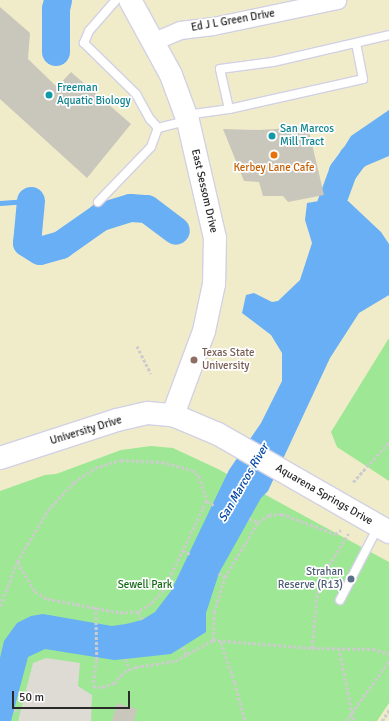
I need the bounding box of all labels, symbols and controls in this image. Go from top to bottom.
street label: Ed J L Green Drive [190,7,276,35]
place label: Freeman Aquatic Biology [57,82,131,108]
marker: Freeman Aquatic Biology [44,90,54,100]
place label: San Marcos Mill Tract [280,123,334,149]
marker: San Marcos Mill Tract [267,131,277,141]
street label: East Sessom Drive [188,148,220,234]
marker: Kerbey Lane Cafe [269,150,279,160]
place label: Kerbey Lane Cafe [233,161,315,175]
place label: Texas State University [202,347,254,373]
marker: Texas State University [189,355,199,365]
street label: University Drive [48,414,124,448]
water label: San Marcos River [216,441,272,525]
street label: Aquarena Springs Drive [273,462,375,528]
place label: Strahan Reserve (R13) [278,566,343,592]
marker: Strahan Reserve (R13) [346,574,356,584]
park label: Sewell Park [118,578,172,592]
scale bar [14,683,132,709]
text: 50 m [19,690,44,705]

